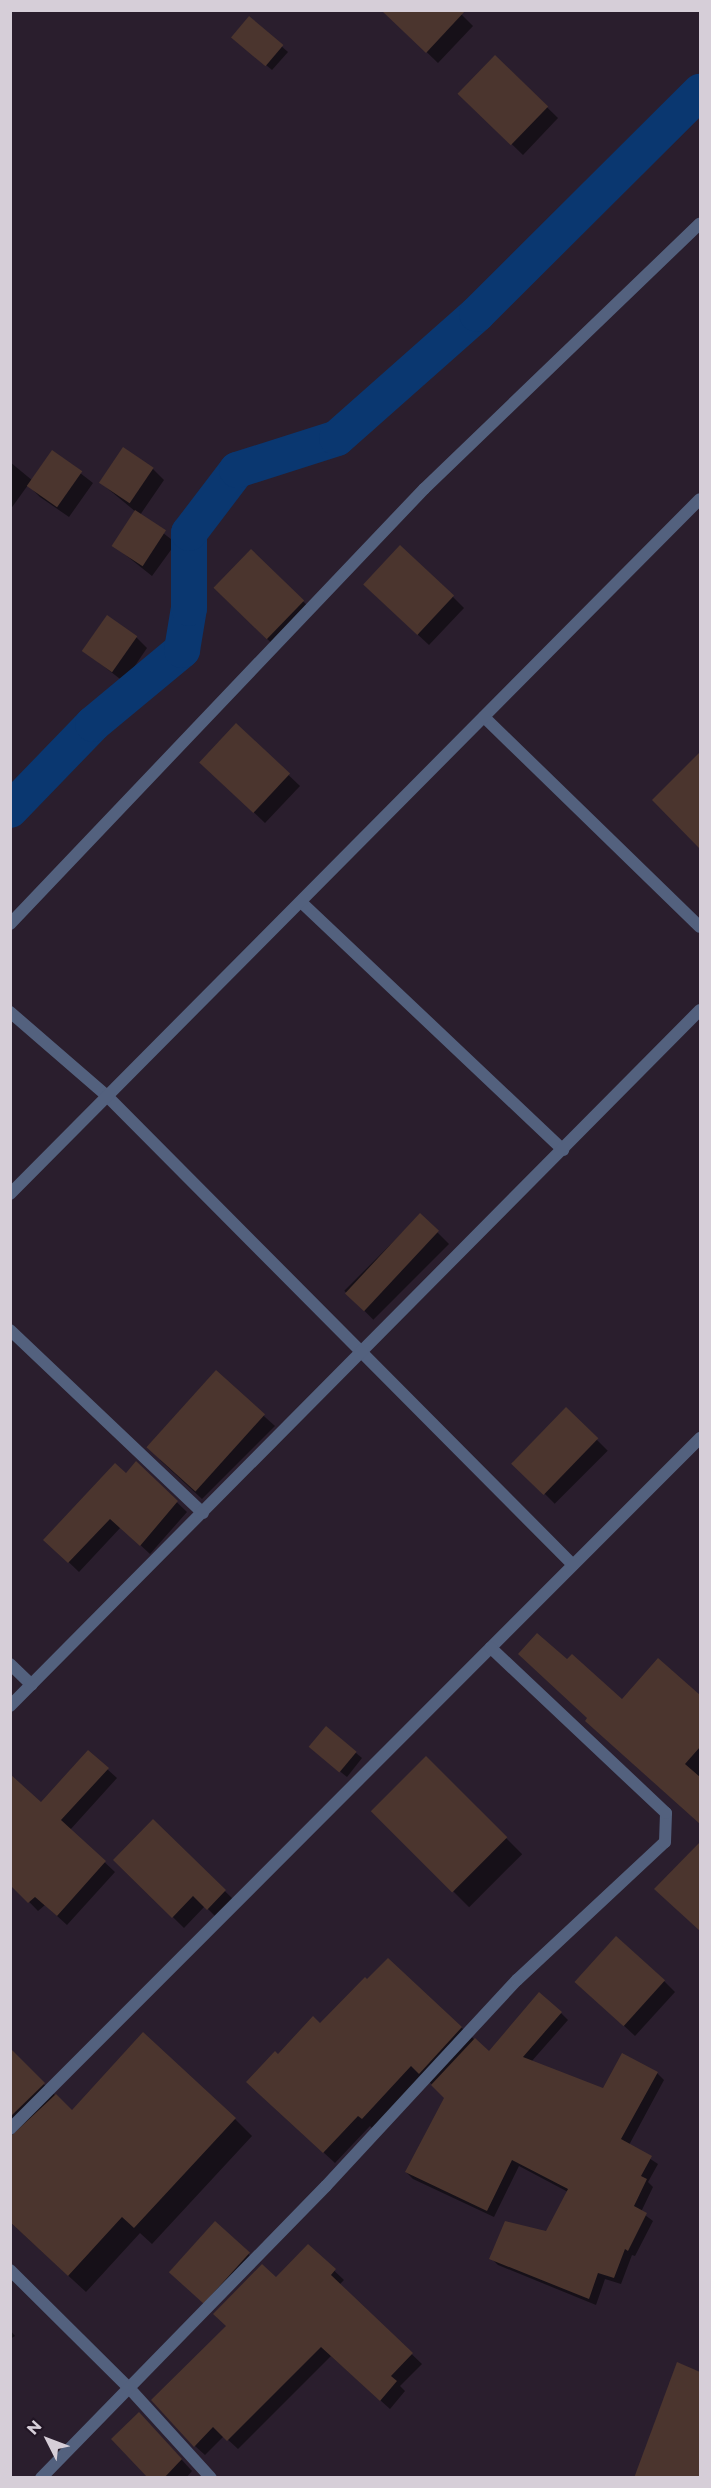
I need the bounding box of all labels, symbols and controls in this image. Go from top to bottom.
north arrow [18,2410,78,2470]
text: N [23,2416,46,2439]

